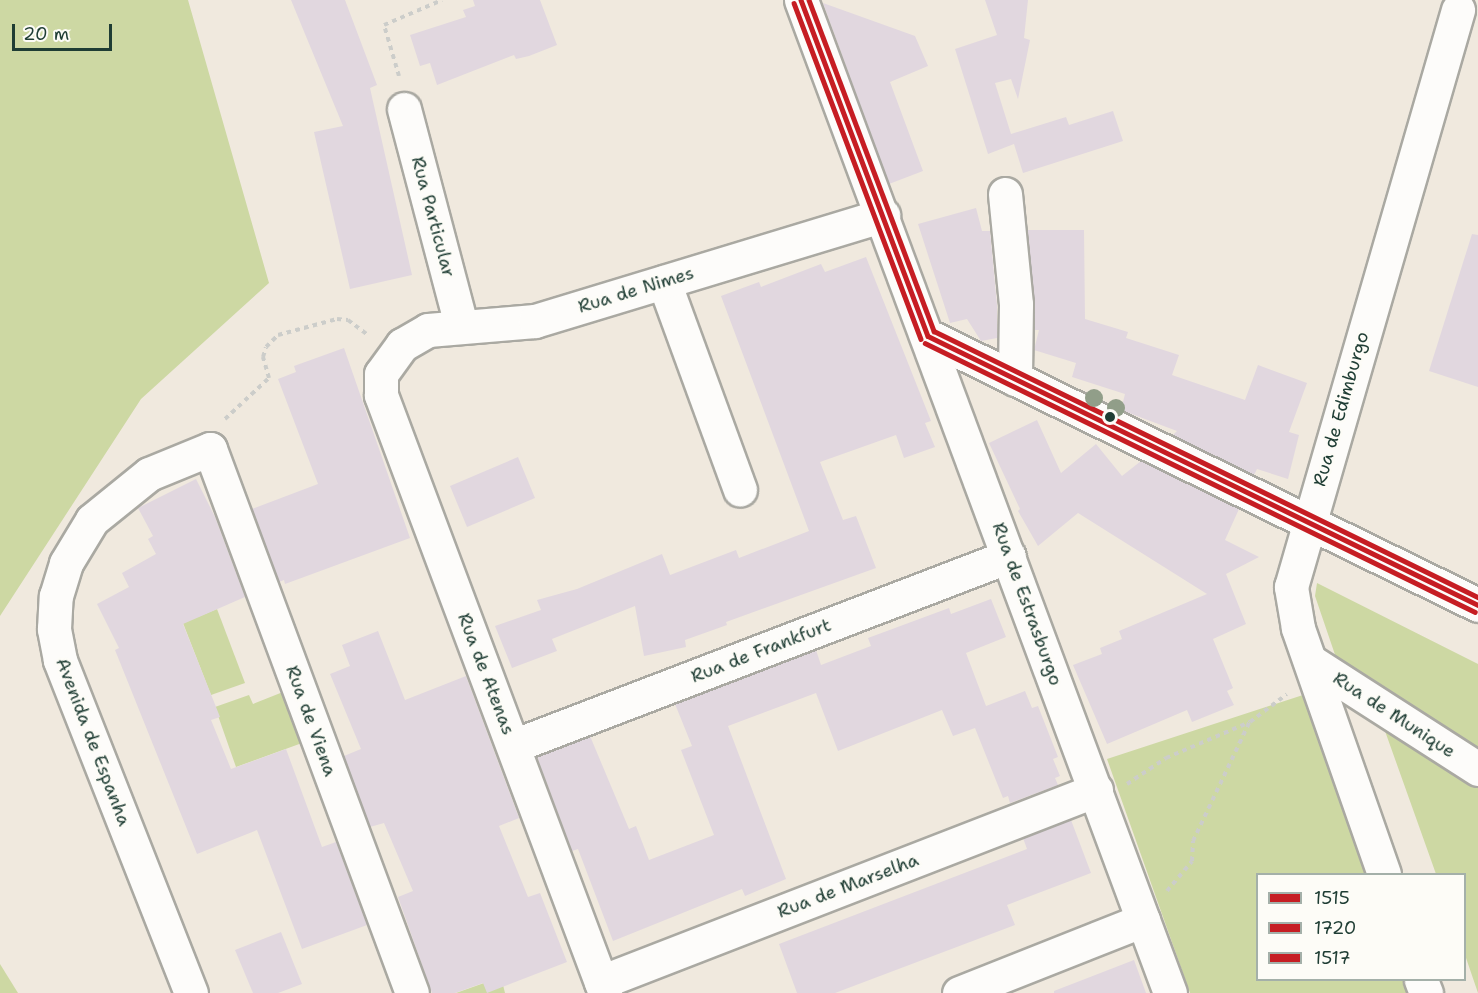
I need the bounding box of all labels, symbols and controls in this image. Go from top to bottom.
scale bar [15,12,116,50]
text: 20 m [23,22,69,46]
street label: Rua Particular [407,154,459,280]
street label: Rua de Nimes [576,262,696,318]
street label: Rua de Edimburgo [1309,329,1373,489]
unlabelled marker [1104,411,1116,423]
street label: Rua de Estrasburgo [987,520,1067,688]
street label: Rua de Atenas [453,610,519,738]
street label: Rua de Frankfurt [688,614,834,688]
street label: Avenida de Espanha [51,655,135,829]
street label: Rua de Viena [281,663,341,779]
street label: Rua de Munique [1329,668,1459,762]
street label: Rua de Marselha [774,849,922,923]
legend [1256,873,1466,981]
text: 1515 [1314,886,1350,910]
text: 1720 [1314,916,1356,940]
text: 1517 [1314,946,1351,970]

